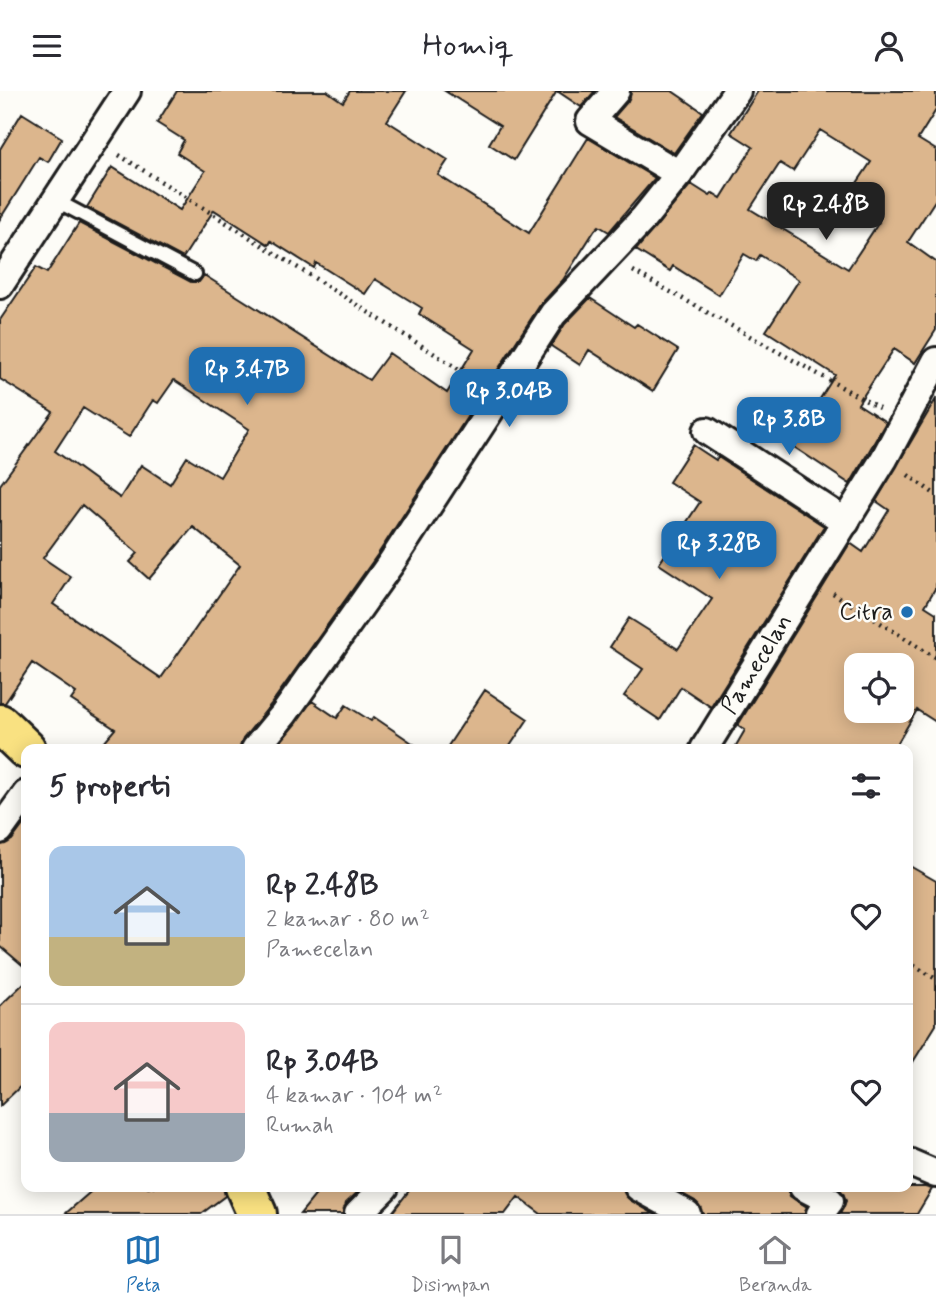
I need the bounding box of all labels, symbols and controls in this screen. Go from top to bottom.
text: Homiq [422,25,514,67]
icon: menu [28,27,66,65]
icon: person [870,27,908,65]
pin: Rp 2.48B [754,183,898,242]
text: Rp 2.48B [783,190,869,220]
pin: Rp 3.47B [175,347,319,407]
text: Rp 3.47B [205,355,289,385]
pin: Rp 3.04B [437,369,581,429]
text: Rp 3.04B [466,377,552,407]
pin: Rp 3.8B [724,397,854,457]
text: Rp 3.8B [753,405,825,435]
pin: Rp 3.28B [647,521,791,581]
text: Rp 3.28B [677,529,761,559]
place label: Citra [839,597,893,628]
marker: Citra [899,604,915,620]
street label: Pamecelan [714,608,799,720]
map controls [844,653,914,723]
button: locate [844,653,914,723]
text: 5 properti [49,767,170,806]
icon: filters [847,767,885,805]
text: Rp 2.48B [266,866,379,905]
icon: home [105,874,189,958]
icon: heart [847,897,885,935]
text: 2 kamar · 80 m² [266,905,430,935]
text: Pamecelan [266,935,374,965]
text: Rp 3.04B [266,1042,379,1081]
icon: home [105,1050,189,1134]
icon: heart [847,1073,885,1111]
text: 4 kamar · 104 m² [266,1081,443,1111]
text: Rumah [266,1111,334,1141]
tab: Peta [124,1231,162,1298]
tab: Disimpan [411,1231,490,1298]
tab: Beranda [739,1231,812,1298]

